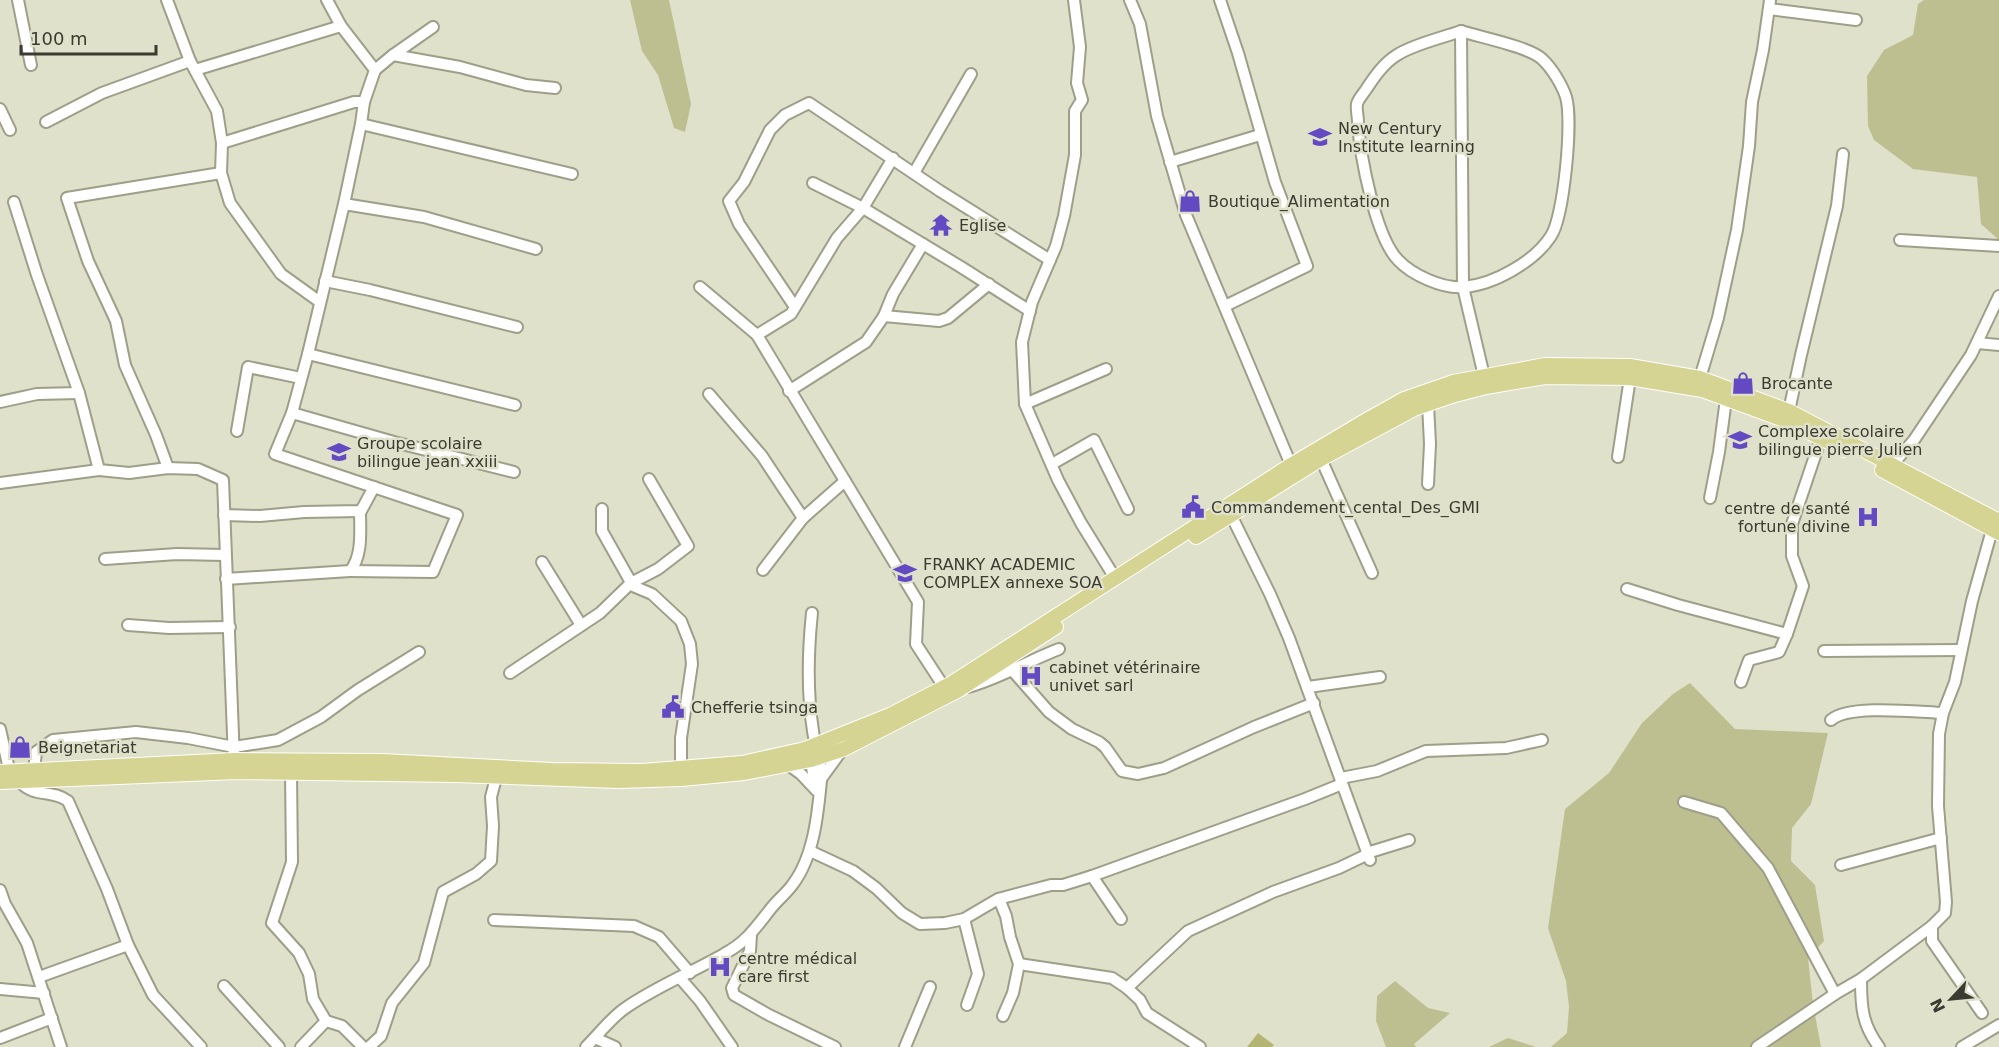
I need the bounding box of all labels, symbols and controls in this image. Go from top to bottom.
scale bar [21,18,156,56]
text: 100 m [30,28,88,49]
place label: New Century Institute learning [1338,119,1475,156]
school or university icon: New Century Institute learning [1307,124,1333,150]
shop icon: Boutique_Alimentation [1177,188,1203,214]
place label: Boutique_Alimentation [1208,192,1390,212]
temple icon: Eglise [928,212,954,238]
place label: Eglise [959,216,1006,235]
shop icon: Brocante [1730,370,1756,396]
place label: Brocante [1761,374,1833,393]
place label: Complexe scolaire bilingue pierre Julien [1758,422,1923,459]
school or university icon: Complexe scolaire bilingue pierre Julien [1727,427,1753,453]
place label: Groupe scolaire bilingue jean xxiii [357,434,497,471]
school or university icon: Groupe scolaire bilingue jean xxiii [326,439,352,465]
public building icon: Commandement_cental_Des_GMI [1180,494,1206,520]
place label: Commandement_cental_Des_GMI [1211,498,1480,518]
place label: centre de santé fortune divine [1724,499,1850,536]
hospital icon: centre de santé fortune divine [1855,504,1881,530]
place label: FRANKY ACADEMIC COMPLEX annexe SOA [923,555,1102,592]
school or university icon: FRANKY ACADEMIC COMPLEX annexe SOA [892,560,918,586]
place label: cabinet vétérinaire univet sarl [1049,658,1200,695]
hospital icon: cabinet vétérinaire univet sarl [1018,663,1044,689]
public building icon: Chefferie tsinga [660,694,686,720]
place label: Chefferie tsinga [691,698,818,717]
shop icon: Beignetariat [7,734,33,760]
place label: Beignetariat [38,738,137,757]
place label: centre médical care first [738,949,857,986]
hospital icon: centre médical care first [707,954,733,980]
north arrow [1921,969,1981,1029]
text: N [1926,995,1949,1016]

